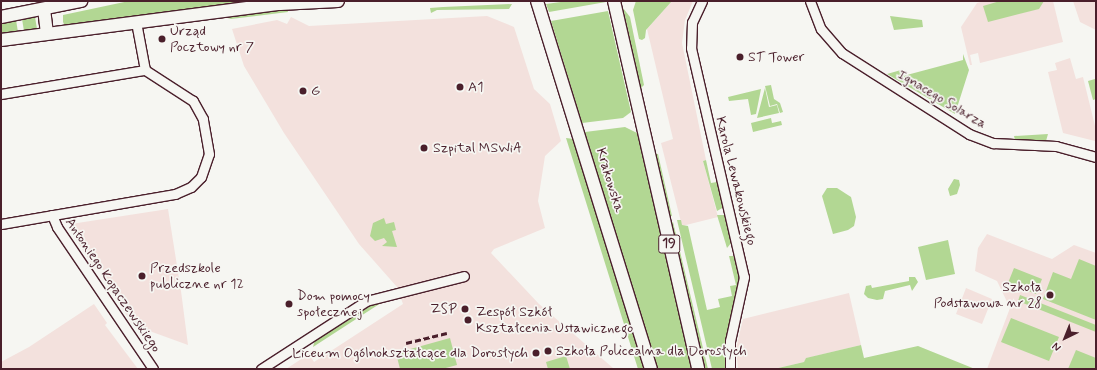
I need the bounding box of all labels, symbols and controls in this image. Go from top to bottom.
place label: Urząd Pocztowy nr 7 [170,23,254,56]
marker: Urząd Pocztowy nr 7 [157,34,167,44]
place label: ST Tower [748,49,803,65]
marker: ST Tower [735,52,745,62]
street label: Ignacego Solarza [894,66,990,132]
place label: A1 [468,79,483,95]
marker: A1 [455,82,465,92]
place label: G [311,83,320,99]
marker: G [298,86,308,96]
street label: Karola Lewakowskiego [712,116,760,246]
place label: Szpital MSWiA [433,140,522,156]
marker: Szpital MSWiA [418,142,430,154]
street label: Krakowska [592,146,628,214]
street label: Antoniego Kopaczewskiego [63,217,163,353]
road number: 19 [658,233,680,255]
place label: Przedszkole publiczne nr 12 [150,260,244,292]
marker: Przedszkole publiczne nr 12 [137,271,147,281]
place label: Szkoła Podstawowa nr 28 [938,279,1042,312]
place label: Dom pomocy społecznej [297,288,373,320]
marker: Szkoła Podstawowa nr 28 [1045,290,1055,300]
marker: Dom pomocy społecznej [284,299,294,309]
place label: ZSP [430,301,457,317]
marker: ZSP [460,304,470,314]
place label: Zespół Szkół Kształcenia Ustawicznego [476,304,633,336]
marker: Zespół Szkół Kształcenia Ustawicznego [463,315,473,325]
north arrow [1045,318,1085,358]
text: N [1049,339,1064,354]
place label: Szkoła Policealna dla Dorosłych [556,343,745,359]
place label: Liceum Ogólnokształcące dla Dorosłych [291,345,528,361]
marker: Szkoła Policealna dla Dorosłych [543,346,553,356]
marker: Liceum Ogólnokształcące dla Dorosłych [531,348,541,358]

